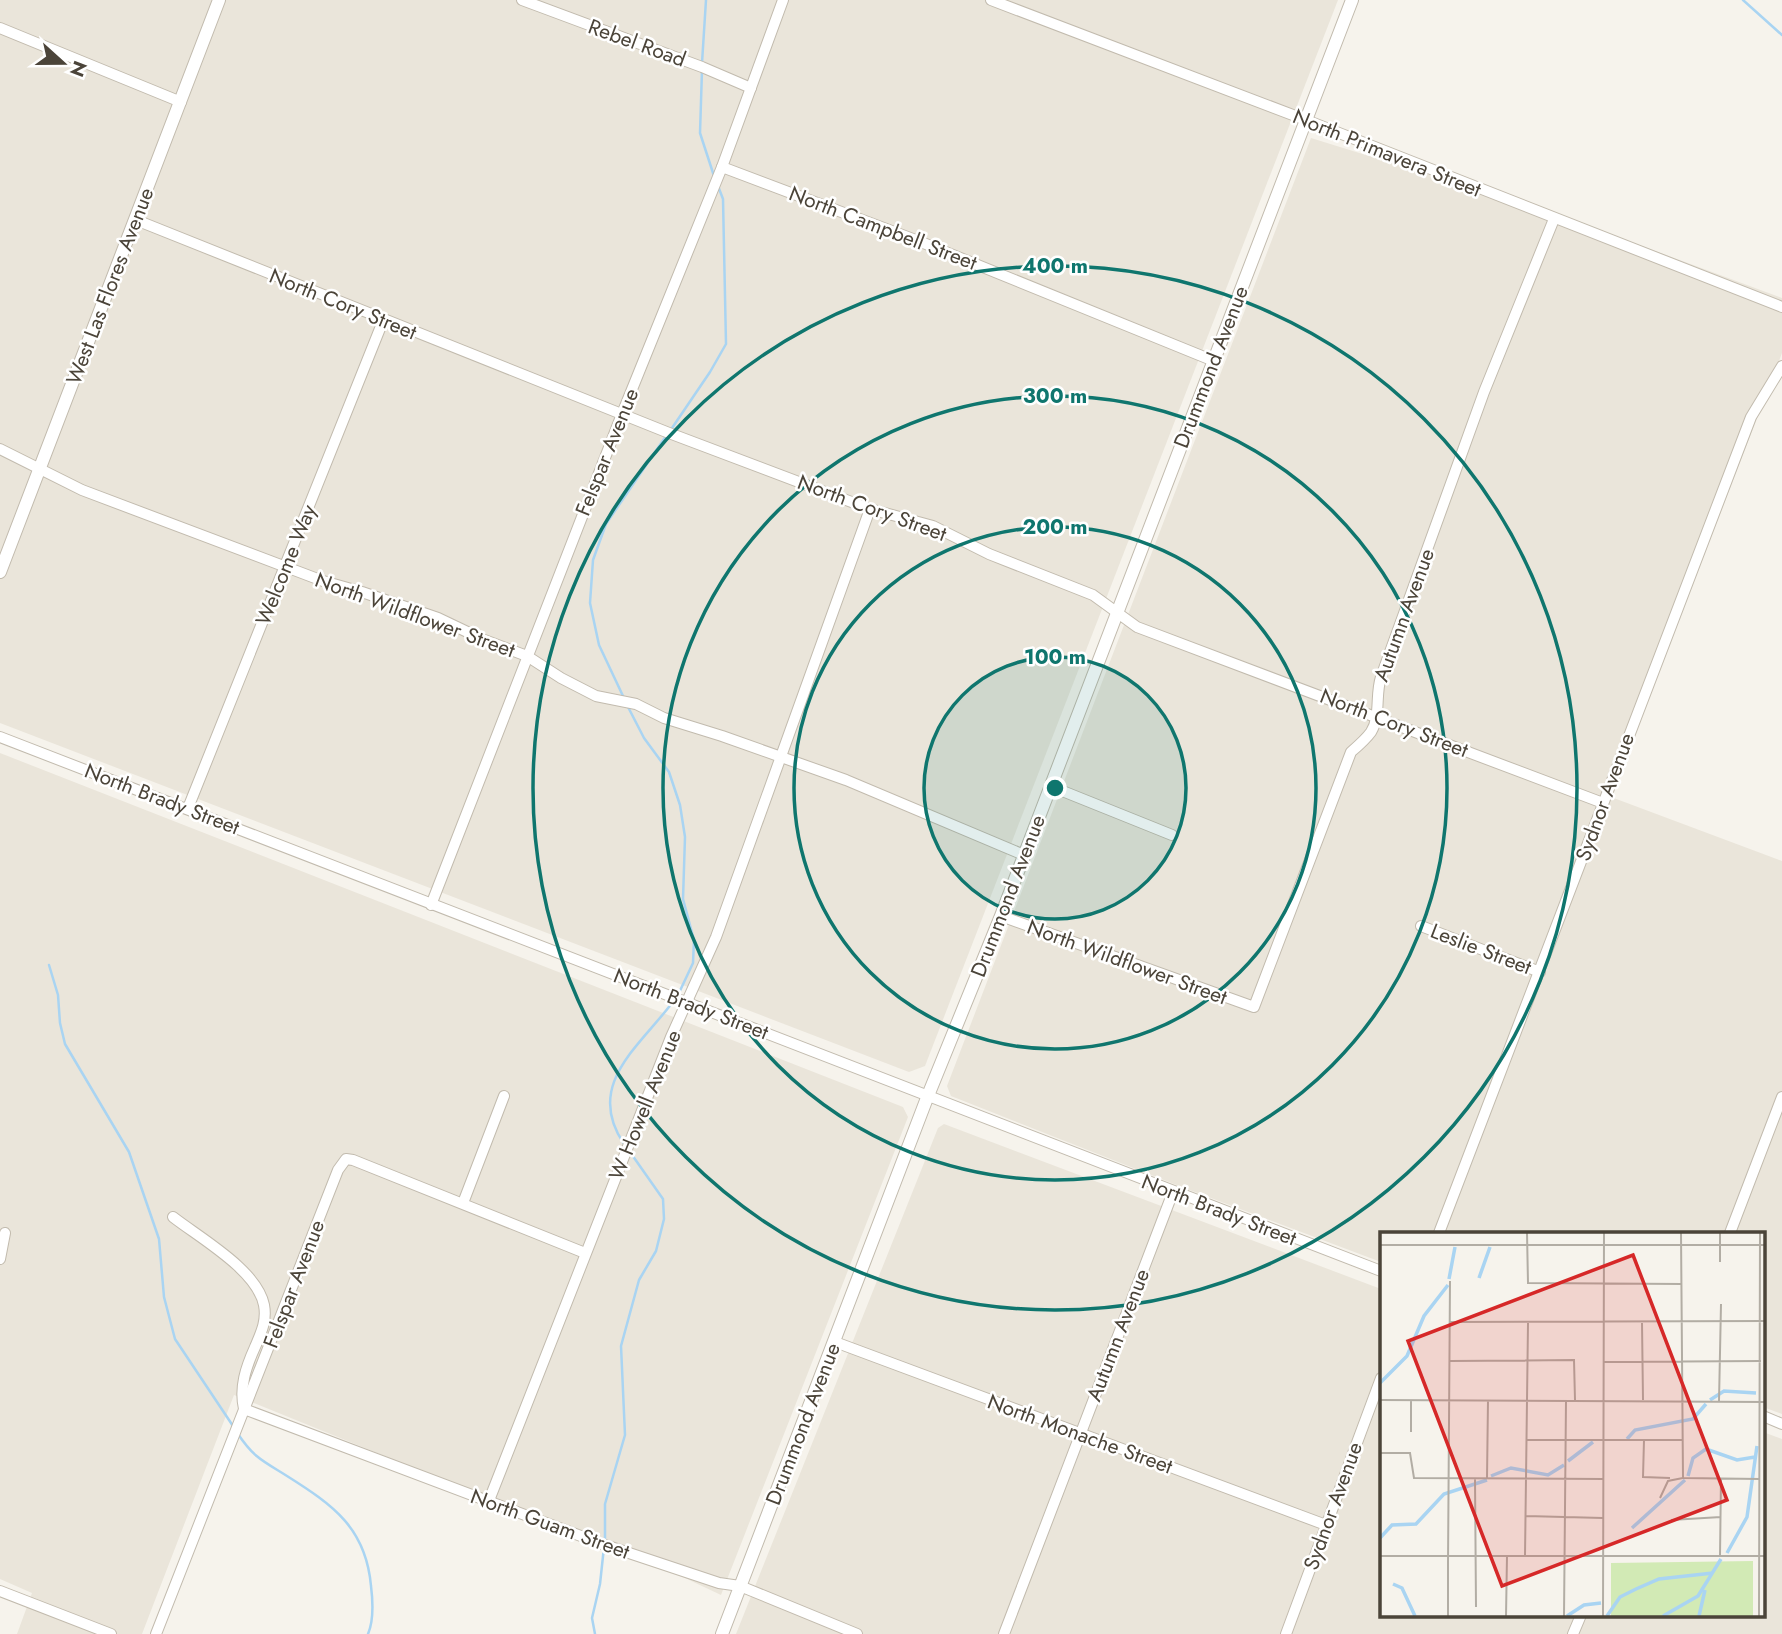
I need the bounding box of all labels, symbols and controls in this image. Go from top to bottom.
street label: Rebel Road [584,11,690,75]
north arrow [28,28,98,98]
text: N [63,57,94,81]
street label: North Primavera Street [1288,101,1486,205]
street label: North Campbell Street [785,178,981,278]
street label: West Las Flores Avenue [59,183,161,389]
text: 400 m [1022,251,1088,281]
street label: North Cory Street [265,261,421,347]
street label: Drummond Avenue [1166,281,1256,452]
text: 300 m [1023,381,1087,411]
street label: Felspar Avenue [568,384,646,520]
street label: North Cory Street [793,467,951,549]
street label: Welcome Way [248,499,324,630]
text: 200 m [1022,512,1088,542]
street label: Autumn Avenue [1366,544,1442,686]
street label: North Wildflower Street [311,565,519,665]
text: 100 m [1024,642,1086,672]
street label: North Cory Street [1316,681,1472,765]
street label: Sydnor Avenue [1568,729,1642,865]
street label: North Brady Street [80,756,244,842]
centre of rings [1043,776,1067,800]
street label: Drummond Avenue [963,810,1053,981]
street label: North Wildflower Street [1023,912,1231,1012]
street label: Leslie Street [1426,916,1536,982]
street label: North Brady Street [609,961,773,1047]
street label: W Howell Avenue [601,1025,689,1185]
street label: North Brady Street [1137,1167,1301,1253]
street label: Felspar Avenue [256,1215,332,1352]
inset map [1380,1232,1764,1616]
street label: Autumn Avenue [1079,1264,1157,1406]
street label: Drummond Avenue [758,1338,848,1509]
street label: North Monache Street [983,1387,1177,1481]
street label: Sydnor Avenue [1296,1438,1370,1574]
street label: North Guam Street [466,1481,634,1567]

